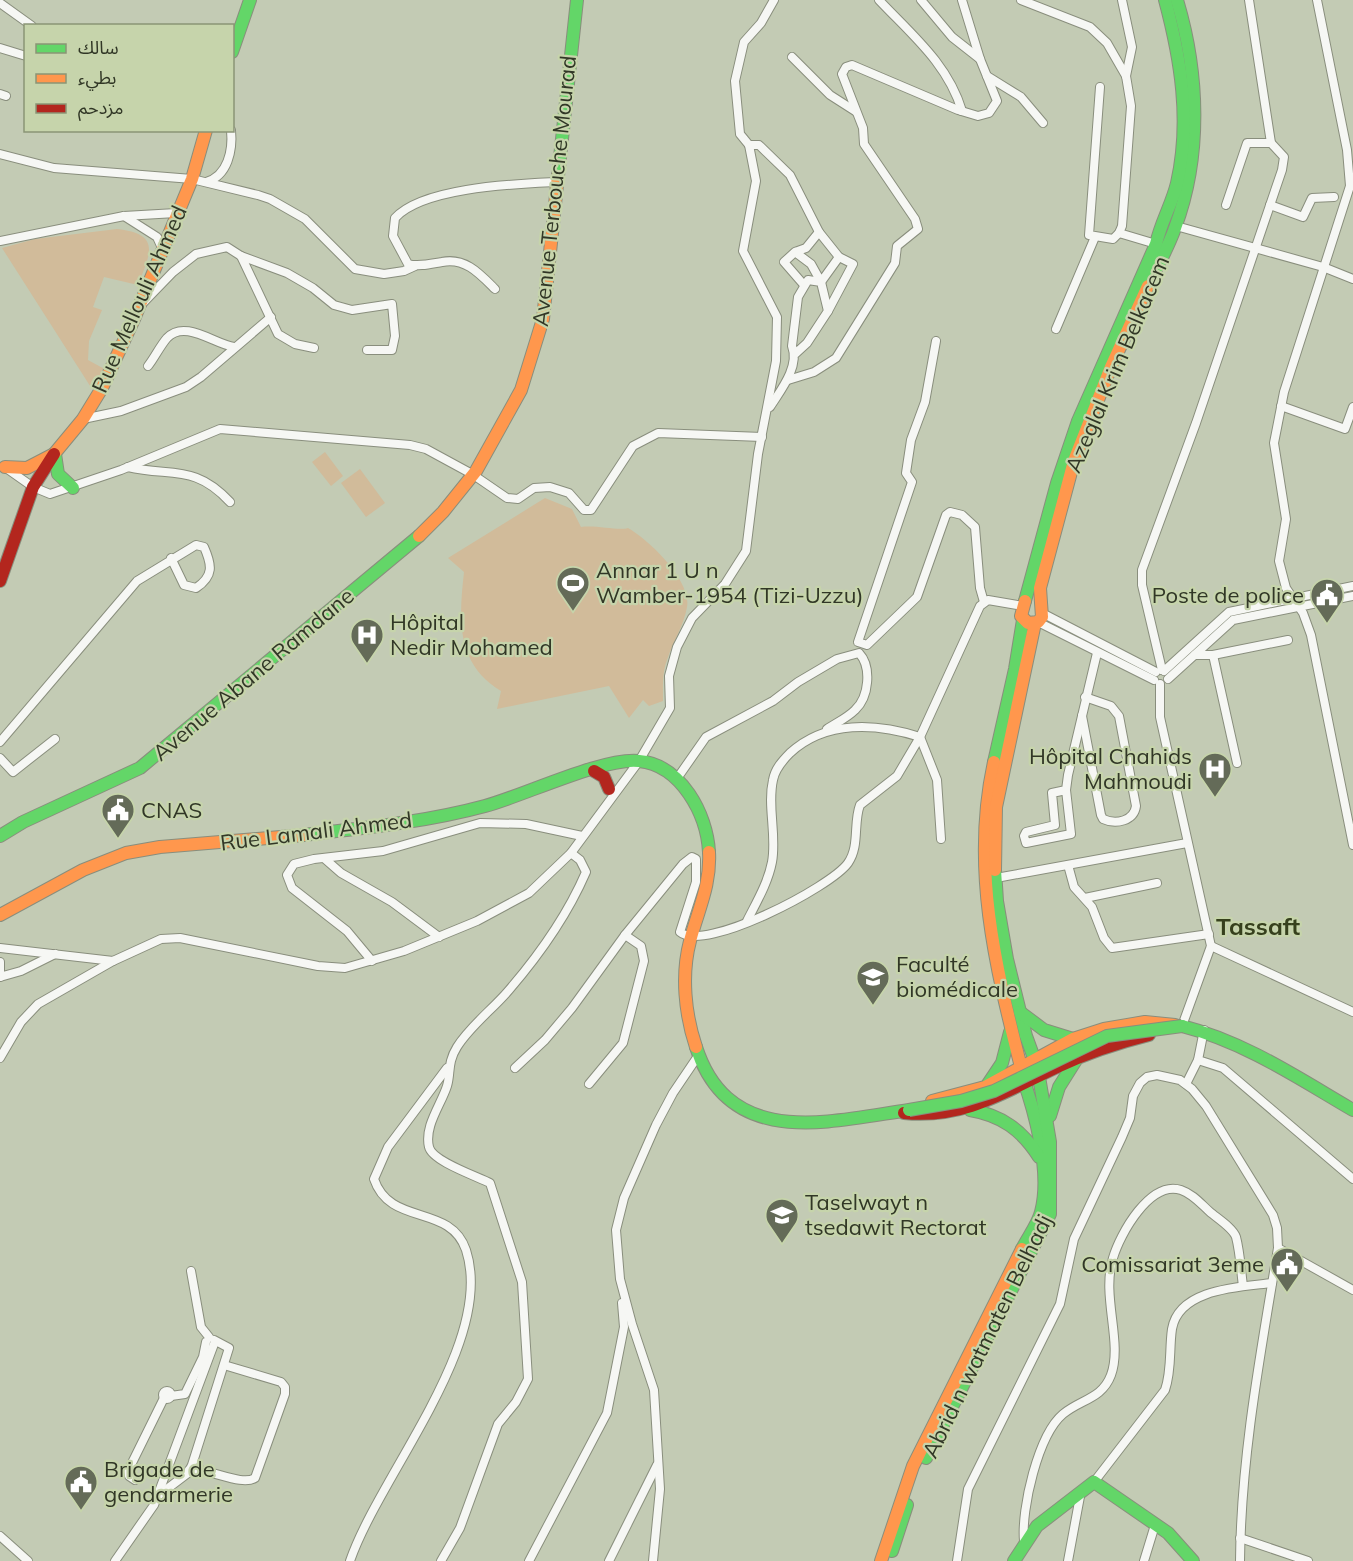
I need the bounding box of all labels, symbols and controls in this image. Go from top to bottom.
legend [24,24,234,132]
text: سالك [78,36,119,59]
street label: Avenue Terbouche Mourad [526,54,582,328]
text: بطيء [78,66,116,91]
text: مزدحم [78,96,123,121]
street label: Rue Mellouli Ahmed [85,201,193,397]
street label: Azeglal Krim Belkacem [1059,251,1175,477]
place label: Annar 1 U n Wamber-1954 (Tizi-Uzzu) [596,556,863,609]
sports icon: Annar 1 U n Wamber-1954 (Tizi-Uzzu) [555,565,591,612]
public building icon: Poste de police [1309,577,1345,624]
street label: Avenue Abane Ramdane [147,581,359,767]
place label: Poste de police [1152,581,1304,609]
place label: Hôpital Nedir Mohamed [390,608,553,661]
hospital icon: Hôpital Nedir Mohamed [349,617,385,664]
place label: Hôpital Chahids Mahmoudi [1029,742,1192,795]
hospital icon: Hôpital Chahids Mahmoudi [1197,751,1233,798]
public building icon: CNAS [100,792,136,839]
place label: CNAS [141,796,202,824]
street label: Rue Lamali Ahmed [218,805,414,857]
district label: Tassaft [1216,911,1300,941]
place label: Faculté biomédicale [896,950,1018,1003]
school or university icon: Faculté biomédicale [855,959,891,1006]
place label: Taselwayt n tsedawit Rectorat [805,1188,987,1241]
school or university icon: Taselwayt n tsedawit Rectorat [764,1197,800,1244]
street label: Abrid n watmaten Belhadj [916,1210,1058,1462]
public building icon: Comissariat 3eme [1269,1246,1305,1293]
place label: Comissariat 3eme [1081,1250,1264,1278]
place label: Brigade de gendarmerie [104,1455,233,1508]
public building icon: Brigade de gendarmerie [63,1464,99,1511]

